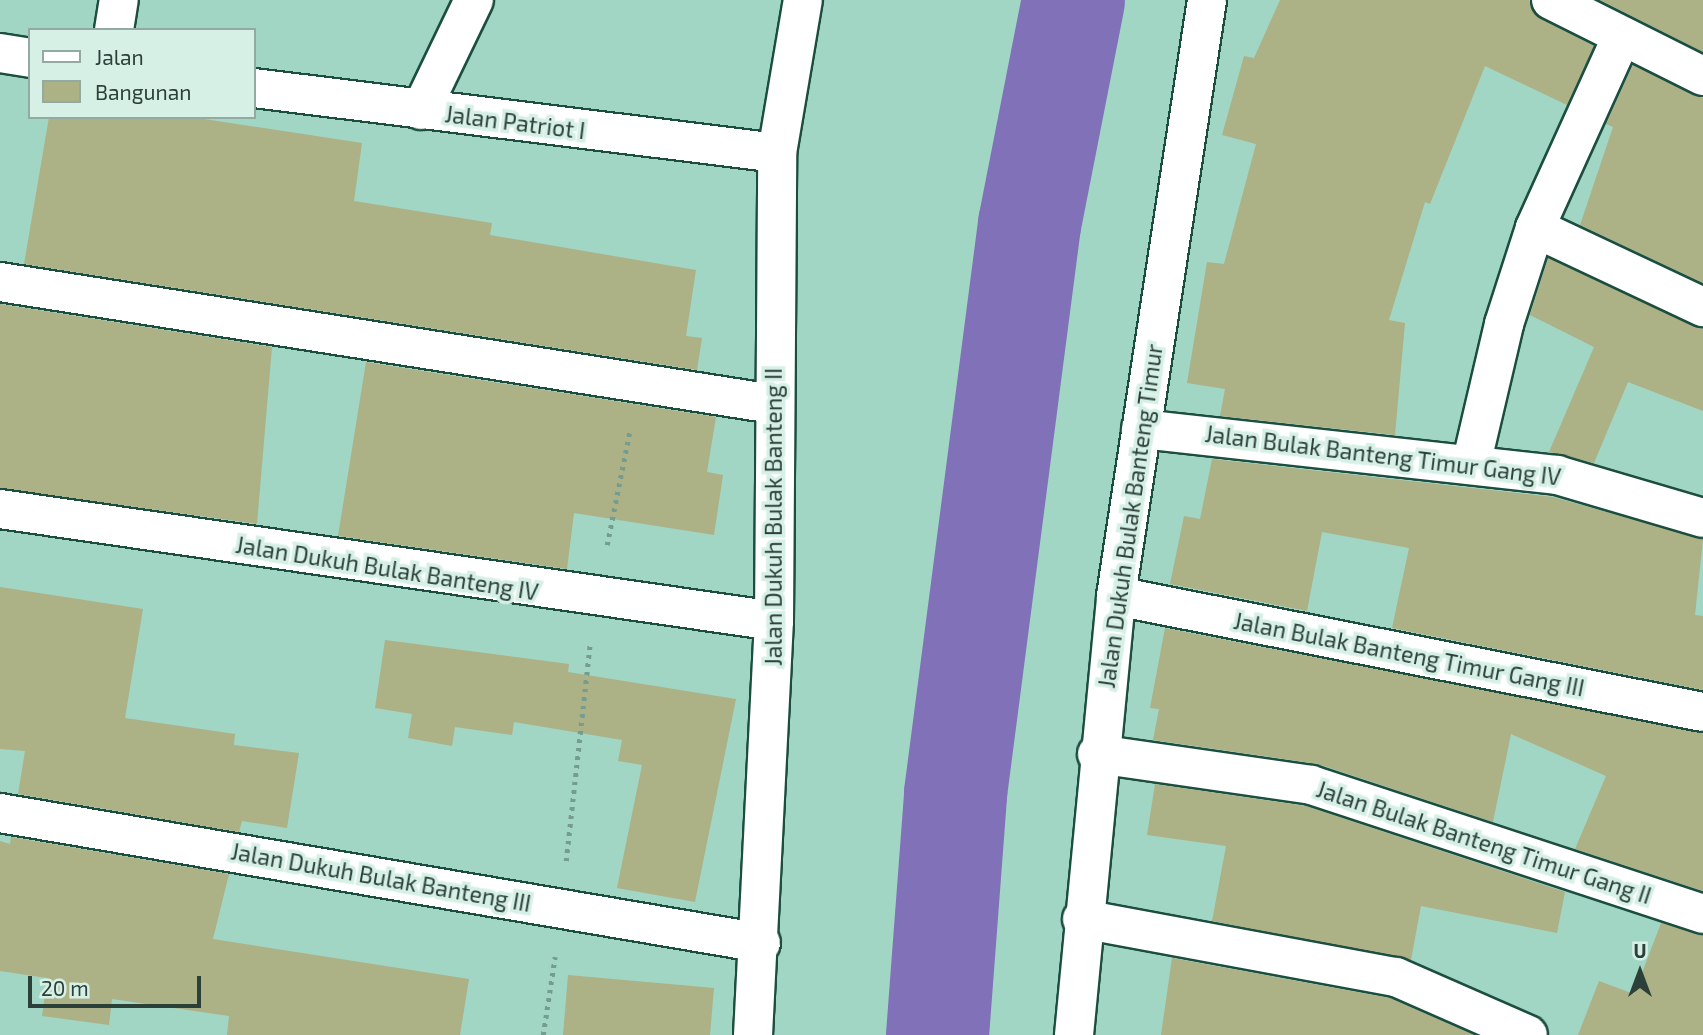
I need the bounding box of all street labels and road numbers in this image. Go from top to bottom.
street label: Jalan Patriot I [443,100,587,144]
street label: Jalan Dukuh Bulak Banteng Timur [1092,342,1168,690]
street label: Jalan Dukuh Bulak Banteng II [759,368,787,666]
street label: Jalan Bulak Banteng Timur Gang IV [1203,419,1563,491]
street label: Jalan Dukuh Bulak Banteng IV [233,530,541,606]
street label: Jalan Bulak Banteng Timur Gang III [1231,606,1587,702]
street label: Jalan Bulak Banteng Timur Gang II [1312,775,1656,909]
street label: Jalan Dukuh Bulak Banteng III [229,837,533,917]

